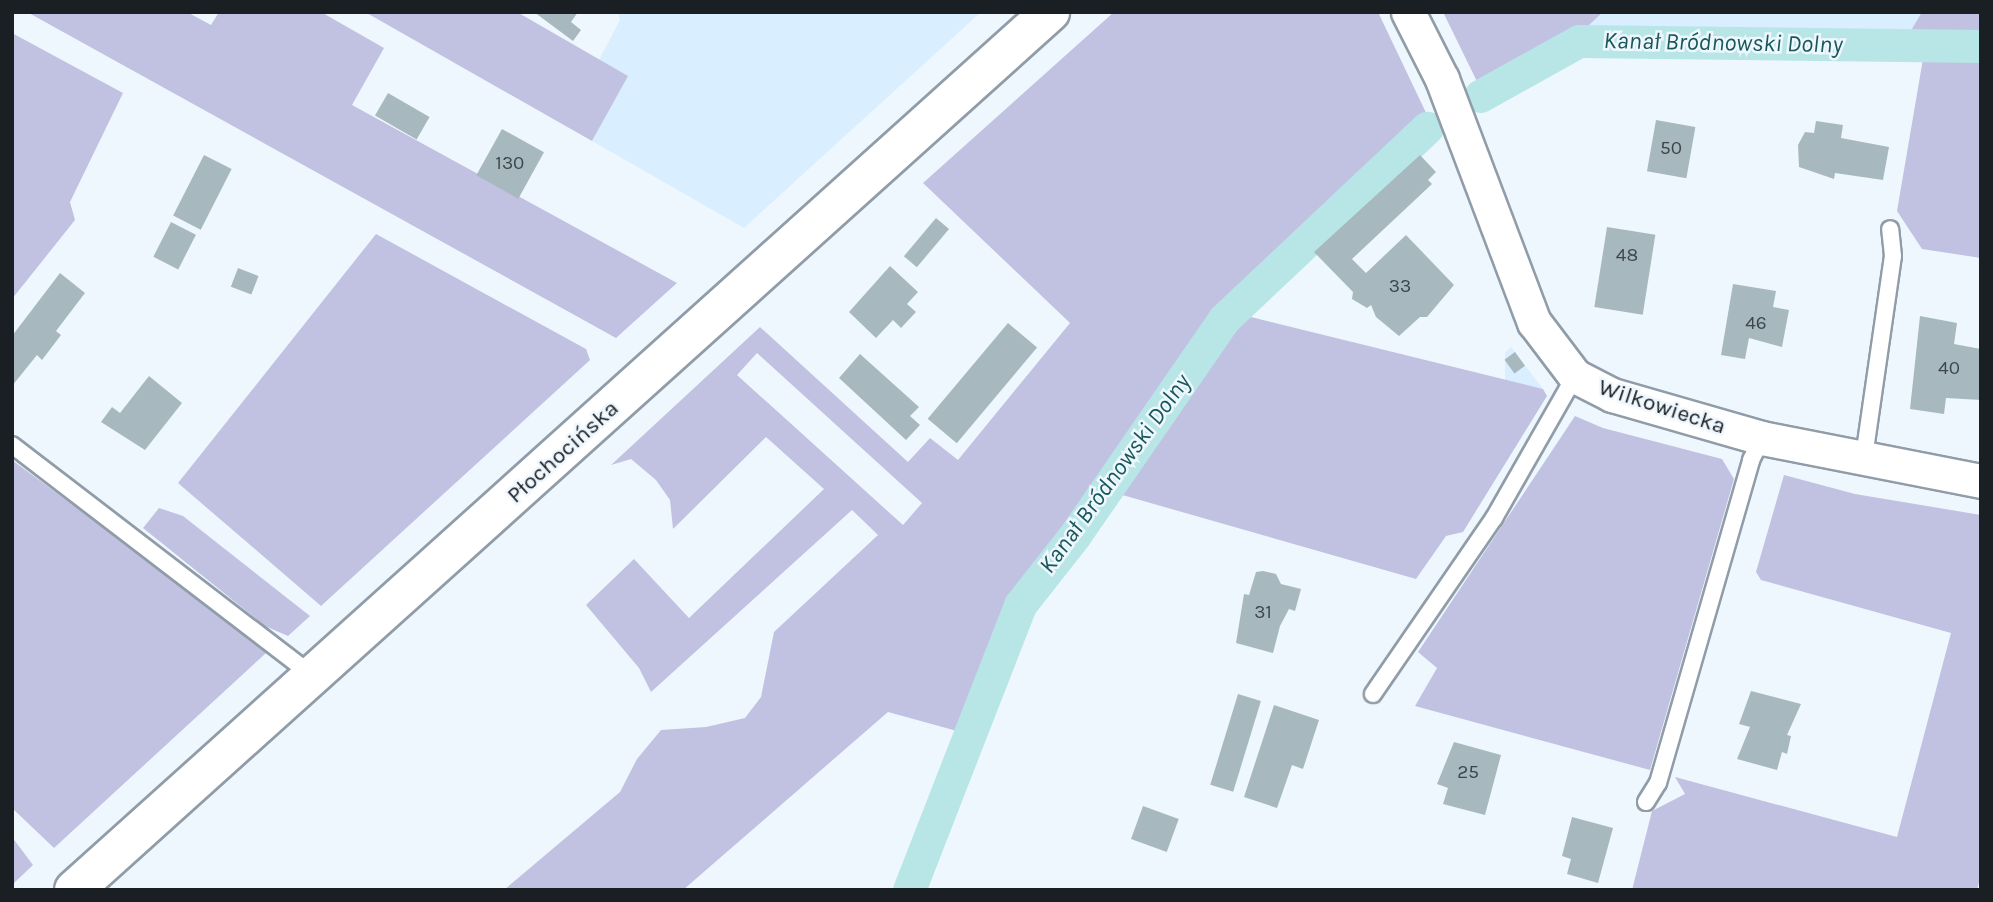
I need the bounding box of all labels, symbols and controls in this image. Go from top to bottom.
water label: Kanał Bródnowski Dolny [1603,27,1843,59]
house number: 50 [1660,138,1682,160]
house number: 130 [496,153,524,175]
house number: 48 [1616,245,1638,267]
house number: 33 [1389,276,1411,298]
house number: 46 [1745,313,1767,335]
house number: 40 [1938,358,1960,380]
water label: Kanał Bródnowski Dolny [1033,369,1197,579]
street label: Wilkowiecka [1595,373,1729,441]
street label: Płochocińska [502,395,624,509]
house number: 31 [1254,602,1272,624]
house number: 25 [1457,762,1479,784]

